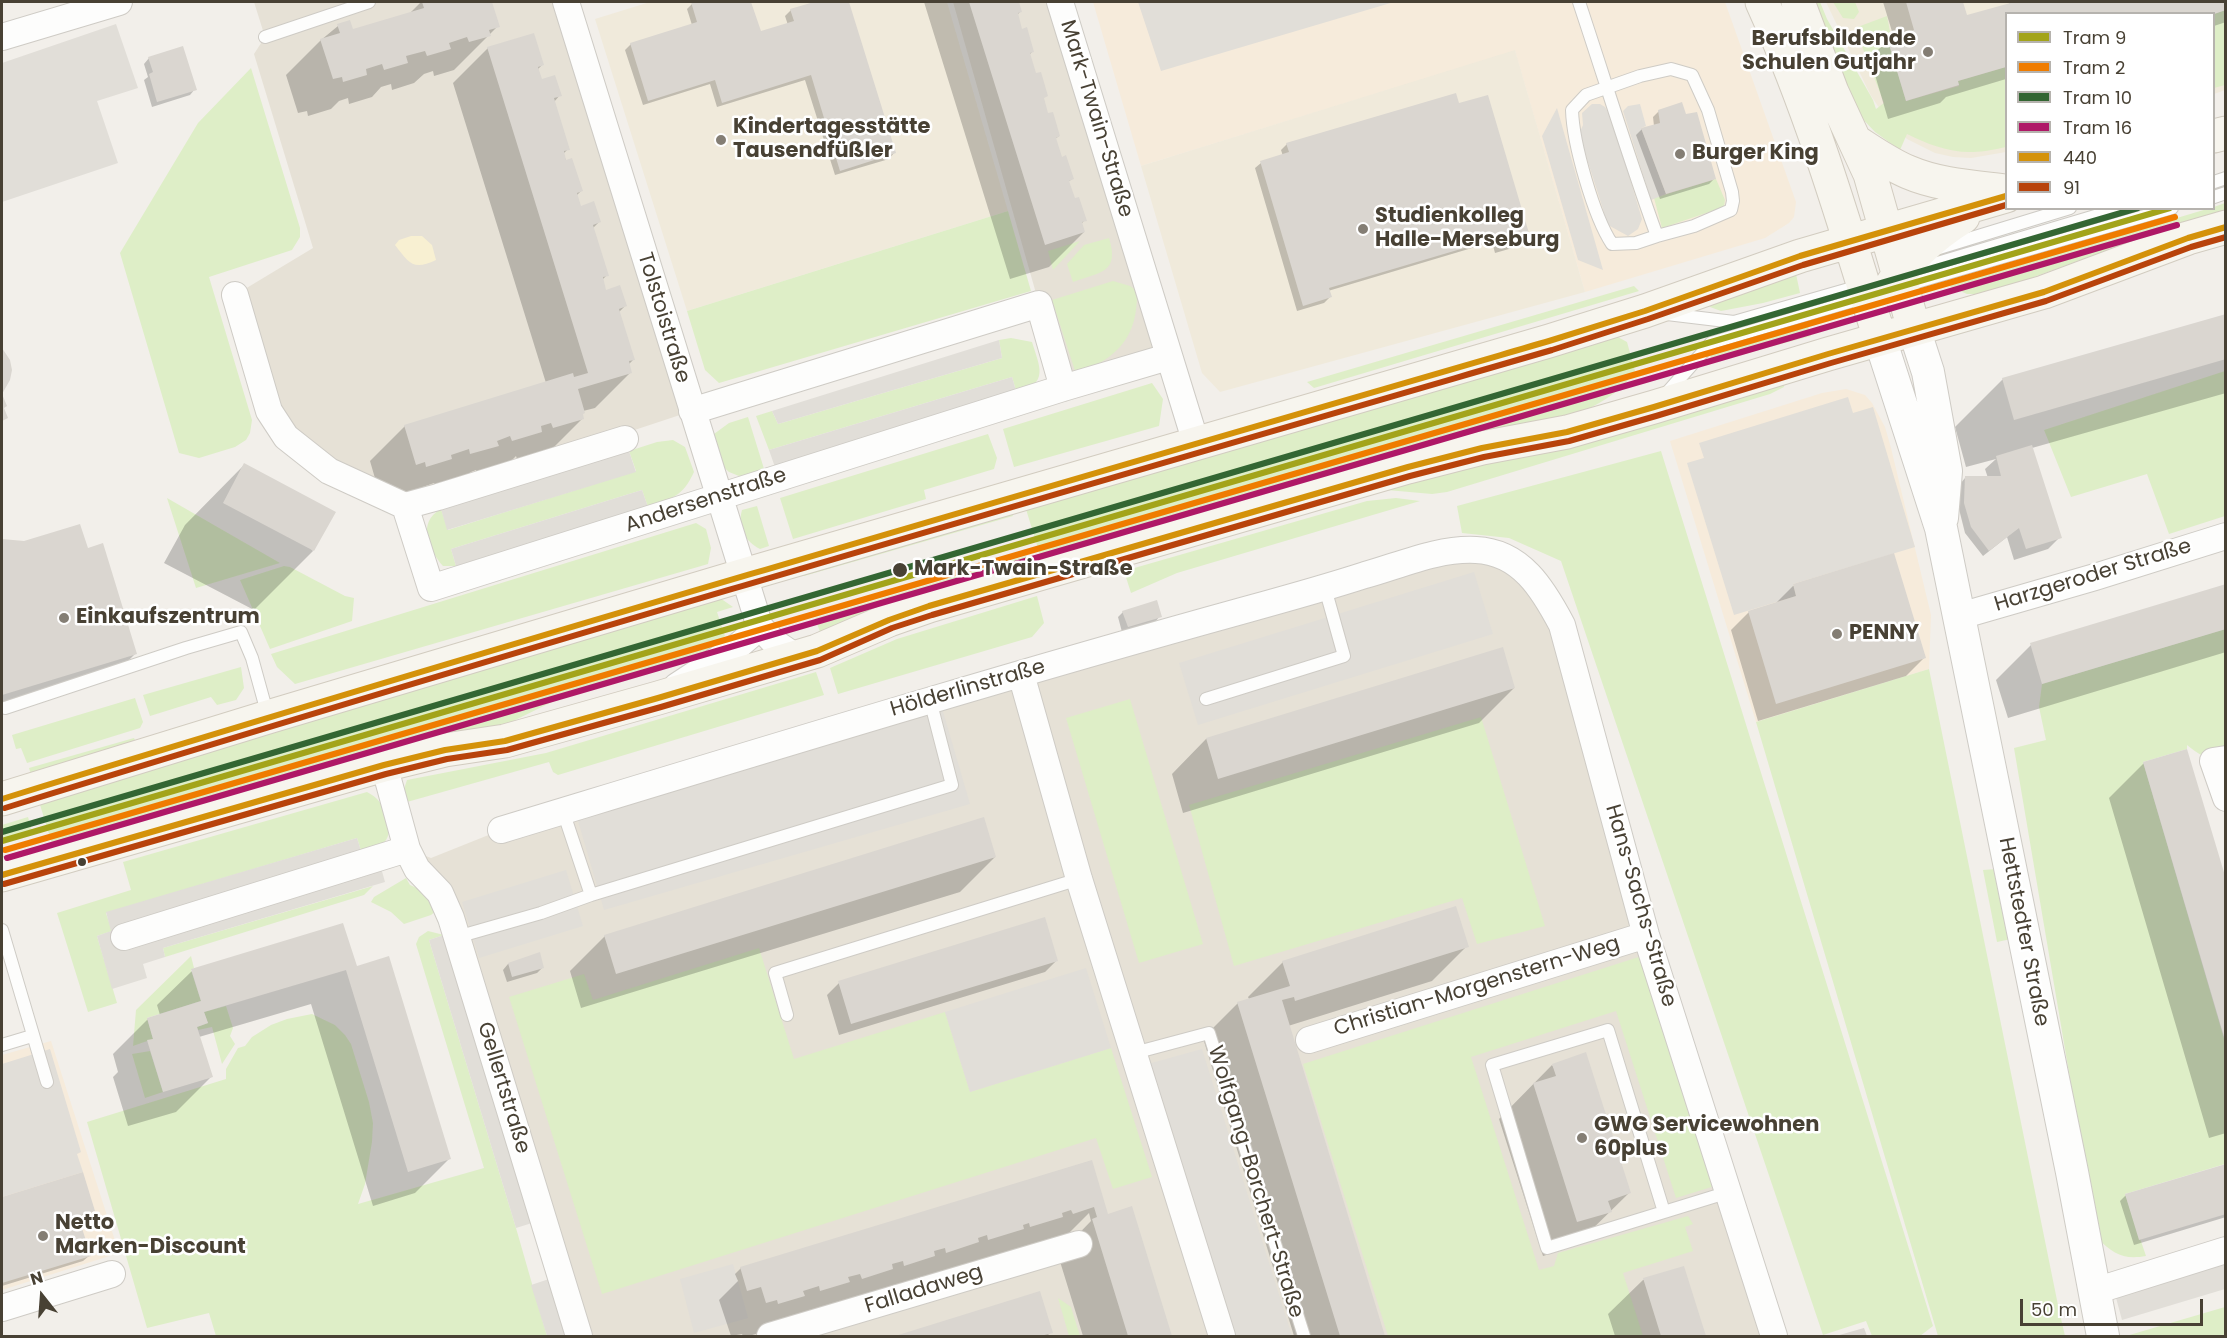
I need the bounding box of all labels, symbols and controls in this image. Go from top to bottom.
legend [2005,12,2215,210]
street label: Mark-Twain-Straße [1054,17,1138,221]
text: Tram 9 [2063,25,2126,50]
place label: Berufsbildende Schulen Gutjahr [1742,27,1916,77]
marker: Berufsbildende Schulen Gutjahr [1921,45,1935,59]
text: Tram 2 [2063,55,2125,80]
text: Tram 10 [2063,85,2132,110]
place label: Kindertagesstätte Tausendfüßler [733,115,930,165]
text: Tram 16 [2063,115,2132,140]
marker: Kindertagesstätte Tausendfüßler [714,133,728,147]
place label: Burger King [1692,141,1819,167]
text: 440 [2063,145,2097,170]
marker: Burger King [1673,147,1687,161]
text: 91 [2063,175,2080,200]
place label: Studienkolleg Halle-Merseburg [1375,204,1560,254]
marker: Studienkolleg Halle-Merseburg [1356,222,1370,236]
street label: Tolstoistraße [631,250,695,386]
street label: Andersenstraße [622,463,790,539]
street label: Harzgeroder Straße [1991,534,2195,618]
place label: Mark-Twain-Straße [914,557,1133,583]
marker: Mark-Twain-Straße [891,561,909,579]
place label: Einkaufszentrum [76,605,260,631]
marker: Einkaufszentrum [57,611,71,625]
place label: PENNY [1849,621,1919,647]
marker: PENNY [1830,627,1844,641]
street label: Hölderlinstraße [888,655,1048,723]
street label: Hans-Sachs-Straße [1599,802,1681,1010]
street label: Hettstedter Straße [1992,835,2054,1029]
unlabelled marker [76,856,88,868]
street label: Christian-Morgenstern-Weg [1331,931,1623,1043]
street label: Gellertstraße [471,1019,535,1157]
street label: Wolfgang-Borchert-Straße [1202,1043,1308,1321]
place label: GWG Servicewohnen 60plus [1594,1113,1819,1163]
marker: GWG Servicewohnen 60plus [1575,1131,1589,1145]
place label: Netto Marken-Discount [55,1211,246,1261]
marker: Netto Marken-Discount [36,1229,50,1243]
street label: Falladaweg [862,1260,986,1320]
north arrow [12,1266,72,1326]
text: N [27,1266,46,1291]
scale bar [2023,1287,2206,1325]
text: 50 m [2031,1297,2077,1322]

